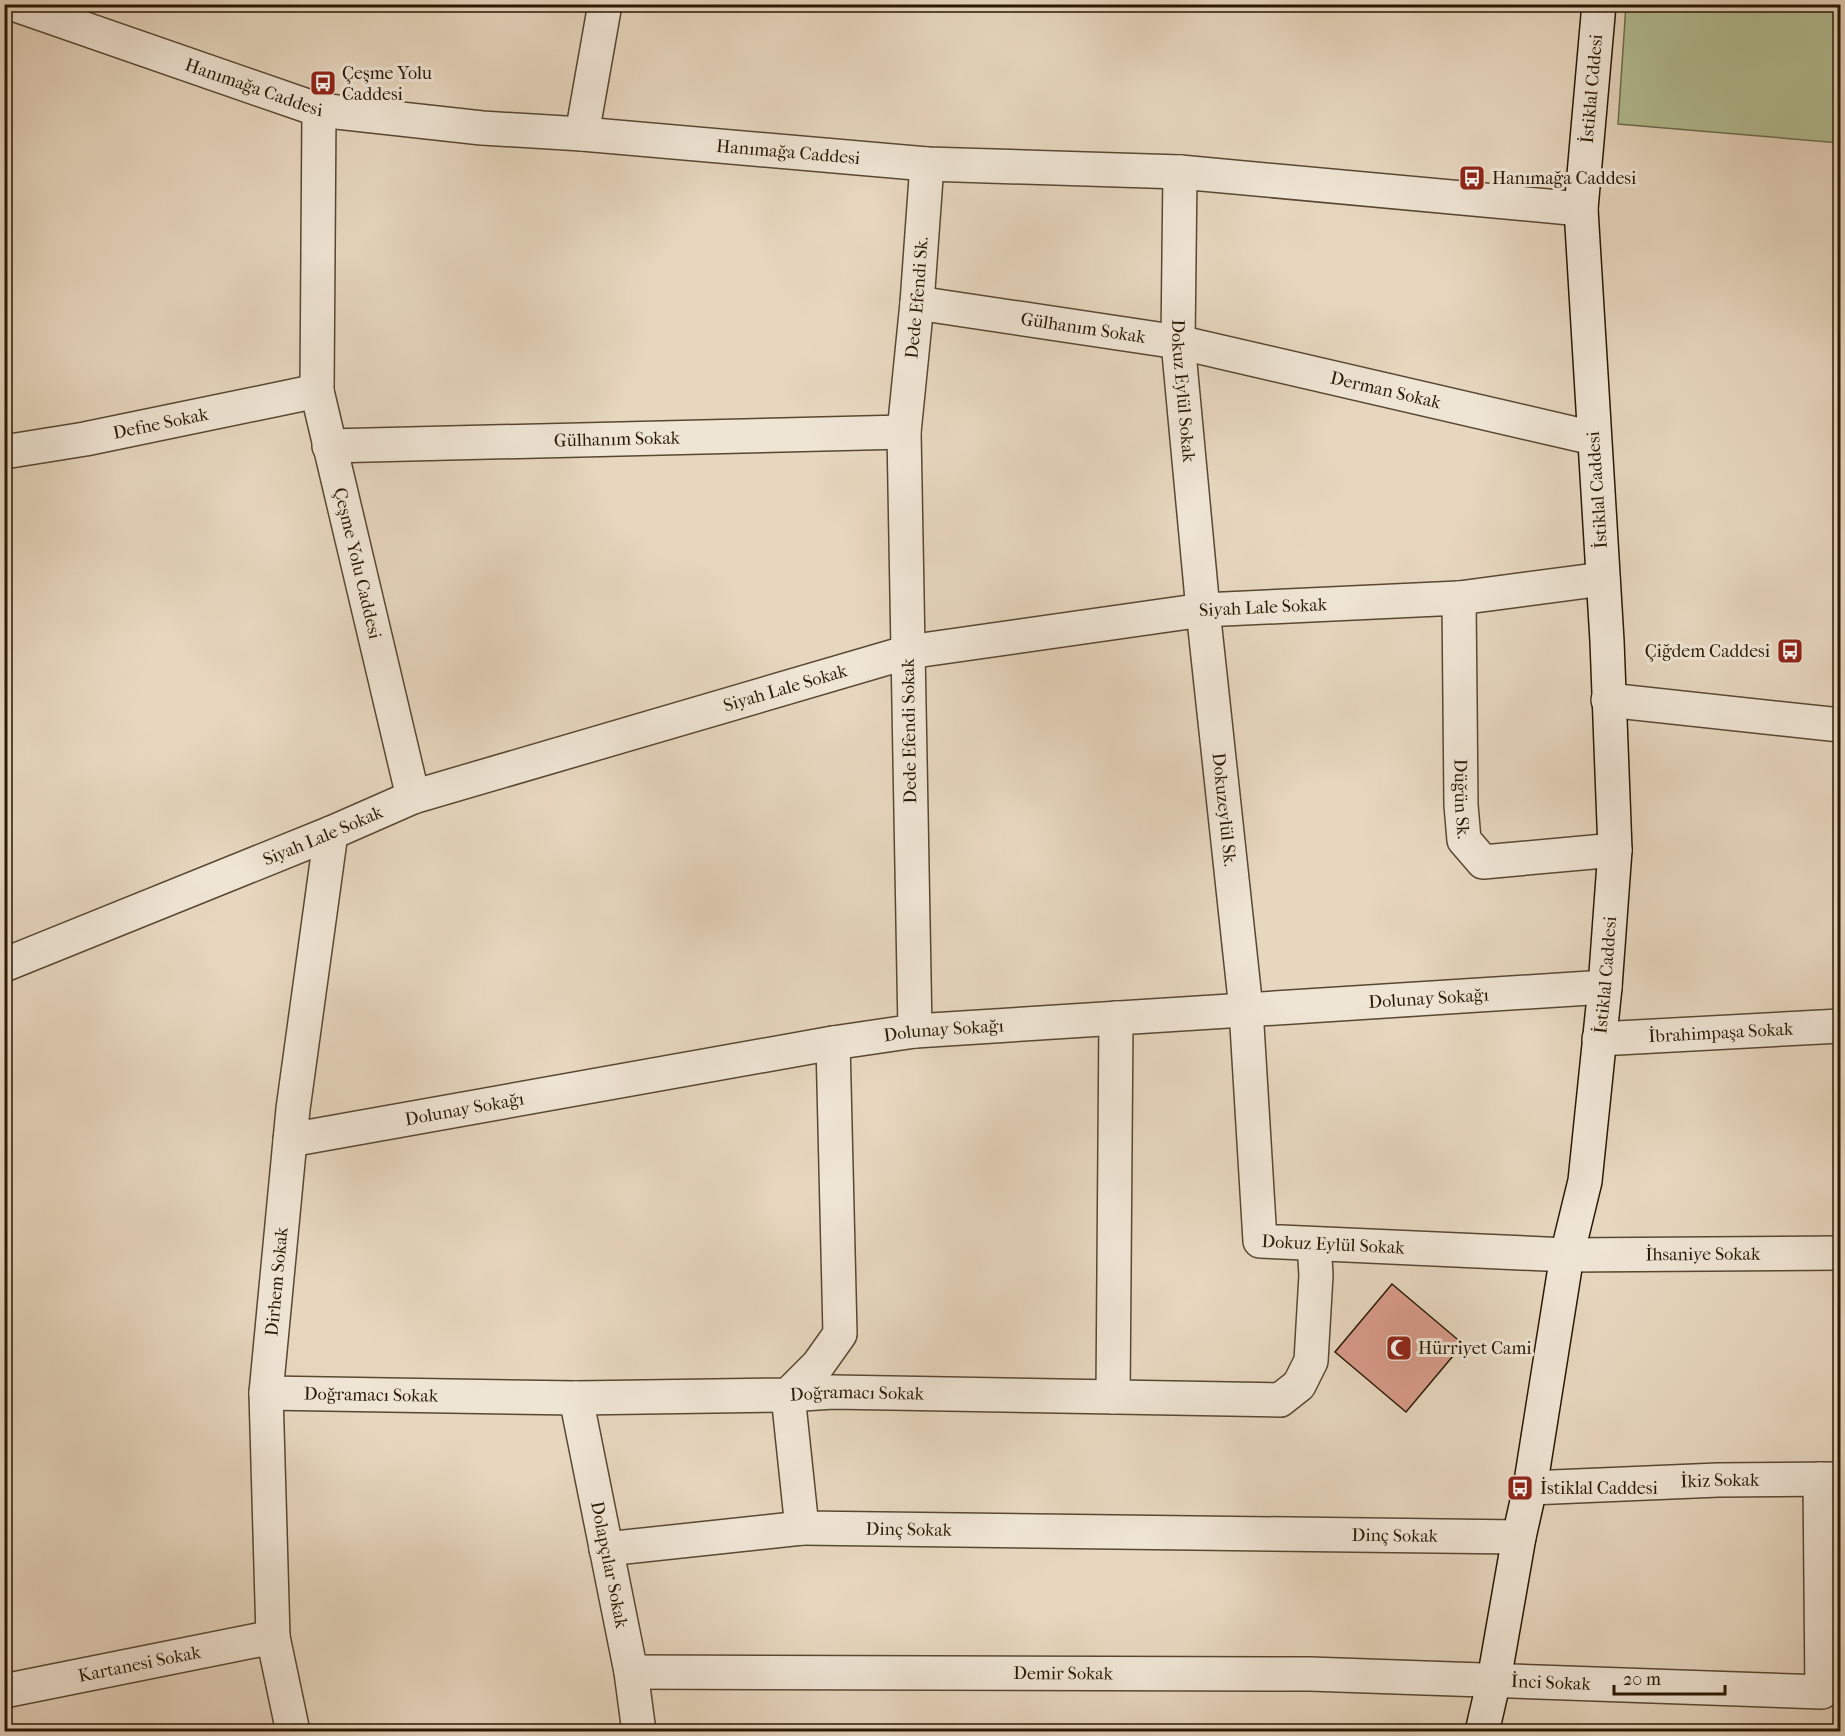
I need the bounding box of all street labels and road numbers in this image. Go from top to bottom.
street label: İstiklal Cddesi [1576,33,1607,144]
street label: Hanımağa Caddesi [182,54,324,121]
street label: Hanımağa Caddesi [715,136,862,169]
street label: Dede Efendi Sk. [901,236,933,360]
street label: Gülhanım Sokak [1019,309,1148,348]
street label: Dokuz Eylül Sokak [1167,319,1199,464]
street label: Derman Sokak [1328,368,1444,414]
street label: Defne Sokak [111,404,211,444]
street label: Gülhanım Sokak [554,427,681,452]
street label: İstiklal Caddesi [1582,430,1612,549]
street label: Çeşme Yolu Caddesi [328,486,385,642]
street label: Siyah Lale Sokak [1199,594,1328,621]
street label: Dede Efendi Sokak [898,657,921,804]
street label: Siyah Lale Sokak [721,660,850,717]
street label: Dokuzeylül Sk. [1207,752,1241,868]
street label: Düğün Sk. [1450,759,1474,840]
street label: Siyah Lale Sokak [260,801,387,870]
street label: İstiklal Caddesi [1589,915,1621,1035]
street label: Dolunay Sokağı [1368,984,1490,1013]
street label: Dolunay Sokağı [882,1015,1005,1046]
street label: İbrahimpaşa Sokak [1648,1019,1794,1047]
street label: Dolunay Sokağı [403,1088,526,1130]
street label: Dirhem Sokak [261,1226,293,1337]
street label: Dokuz Eylül Sokak [1261,1231,1406,1259]
street label: İhsaniye Sokak [1645,1243,1761,1265]
street label: Doğramacı Sokak [789,1382,925,1406]
street label: Doğramacı Sokak [304,1384,439,1407]
street label: İkiz Sokak [1680,1470,1760,1493]
street label: Dolapçılar Sokak [586,1499,632,1631]
street label: Dinç Sokak [865,1519,953,1541]
street label: Dinç Sokak [1351,1525,1439,1547]
street label: Kartanesi Sokak [76,1642,203,1687]
street label: Demir Sokak [1013,1663,1114,1684]
street label: İnci Sokak [1511,1670,1592,1695]

